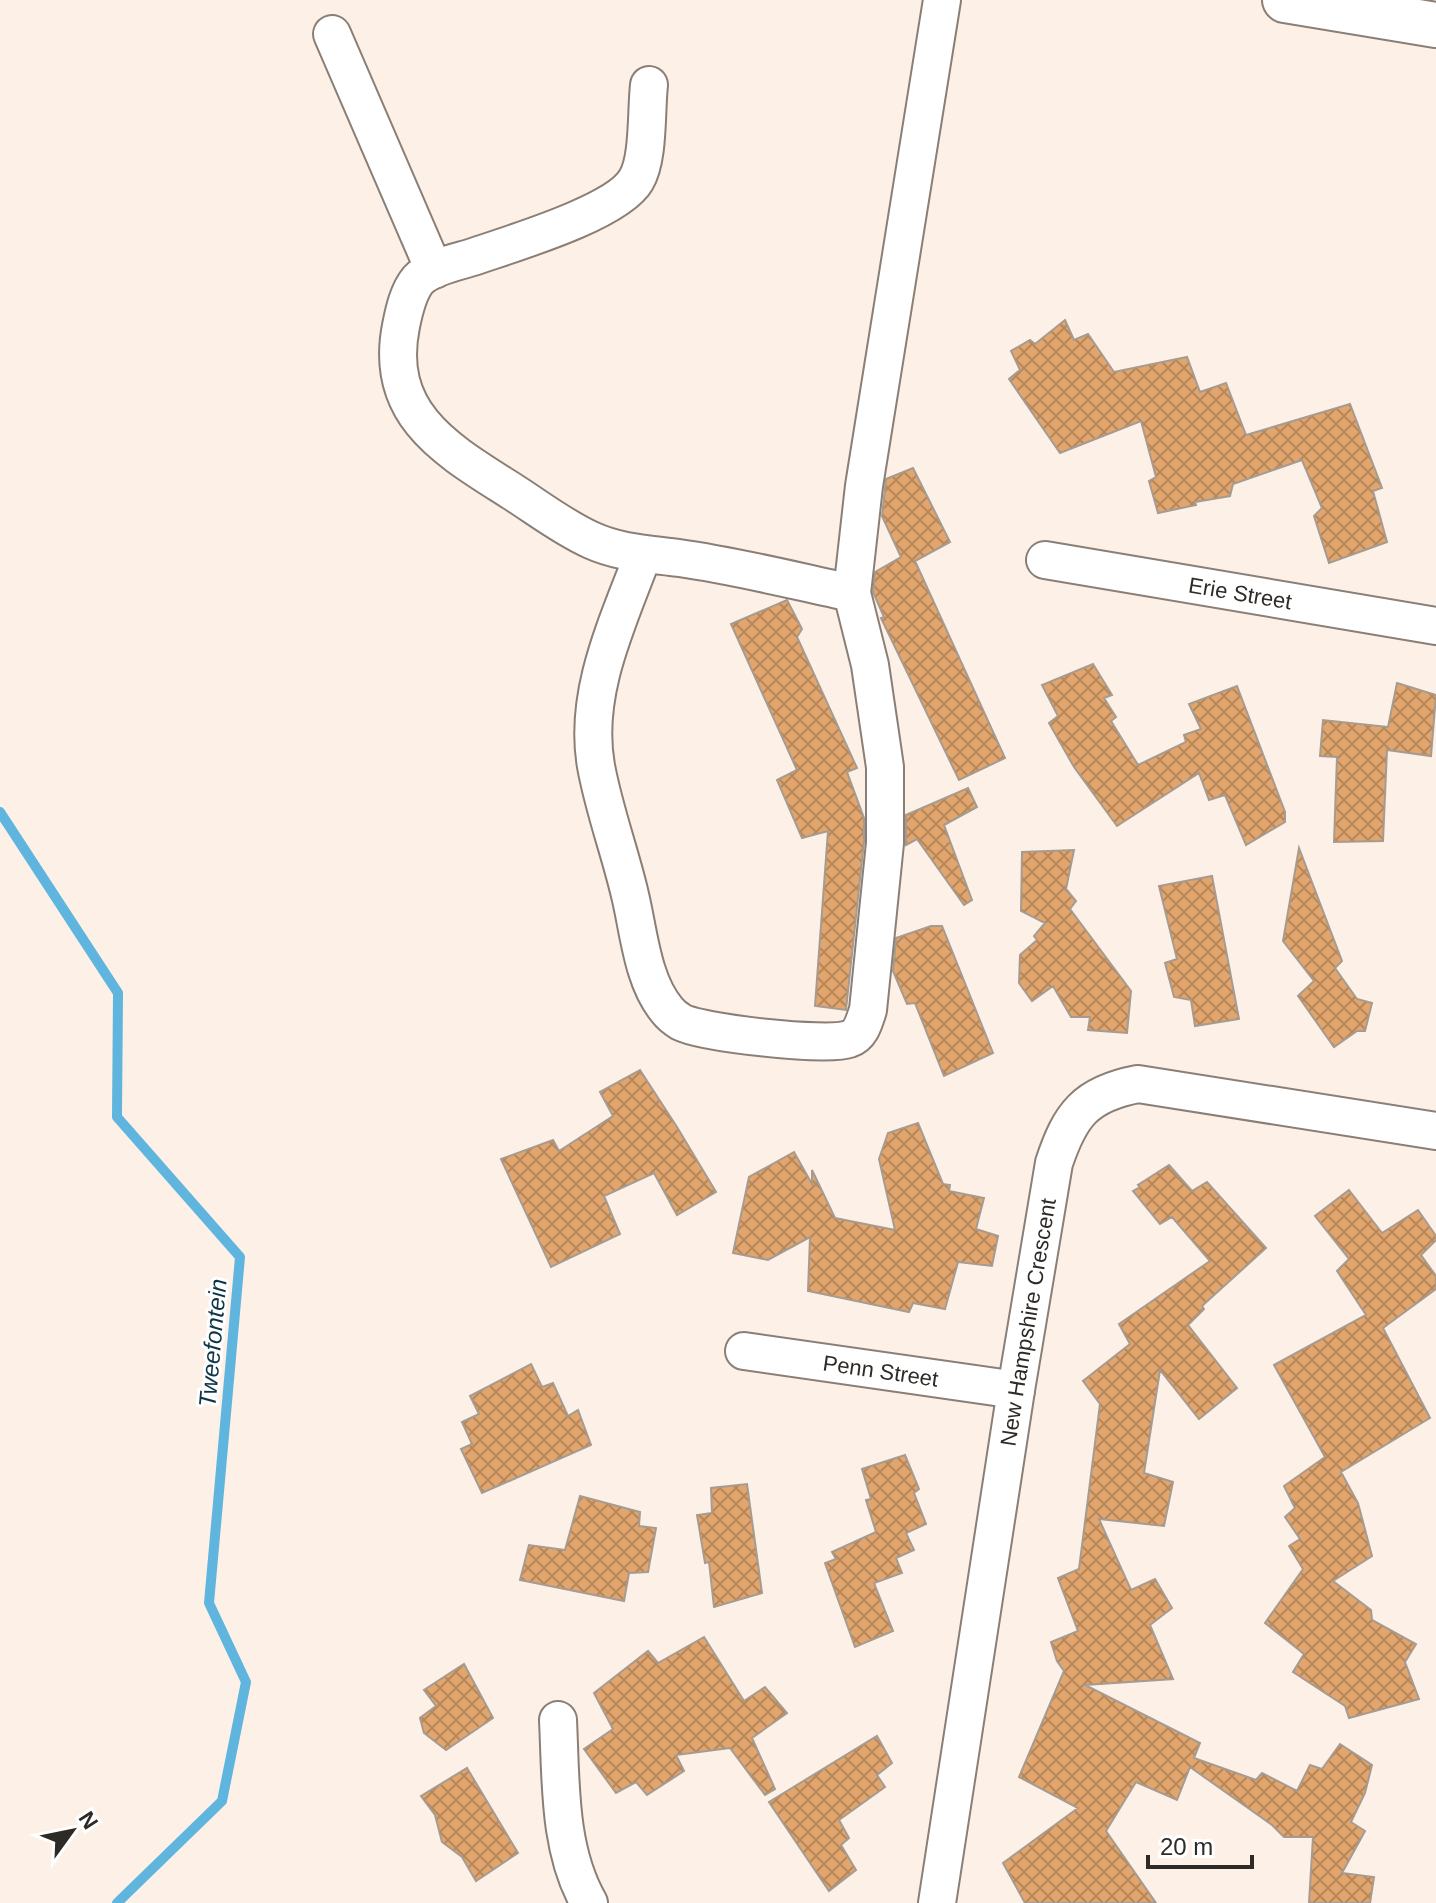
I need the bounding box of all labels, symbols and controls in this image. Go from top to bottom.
street label: Erie Street [1187,572,1294,614]
street label: New Hampshire Crescent [996,1196,1061,1448]
water label: Tweefontein [193,1278,232,1408]
street label: Penn Street [821,1350,940,1392]
north arrow [32,1791,112,1871]
text: N [74,1807,103,1834]
scale bar [1148,1819,1252,1869]
text: 20 m [1160,1833,1213,1860]

